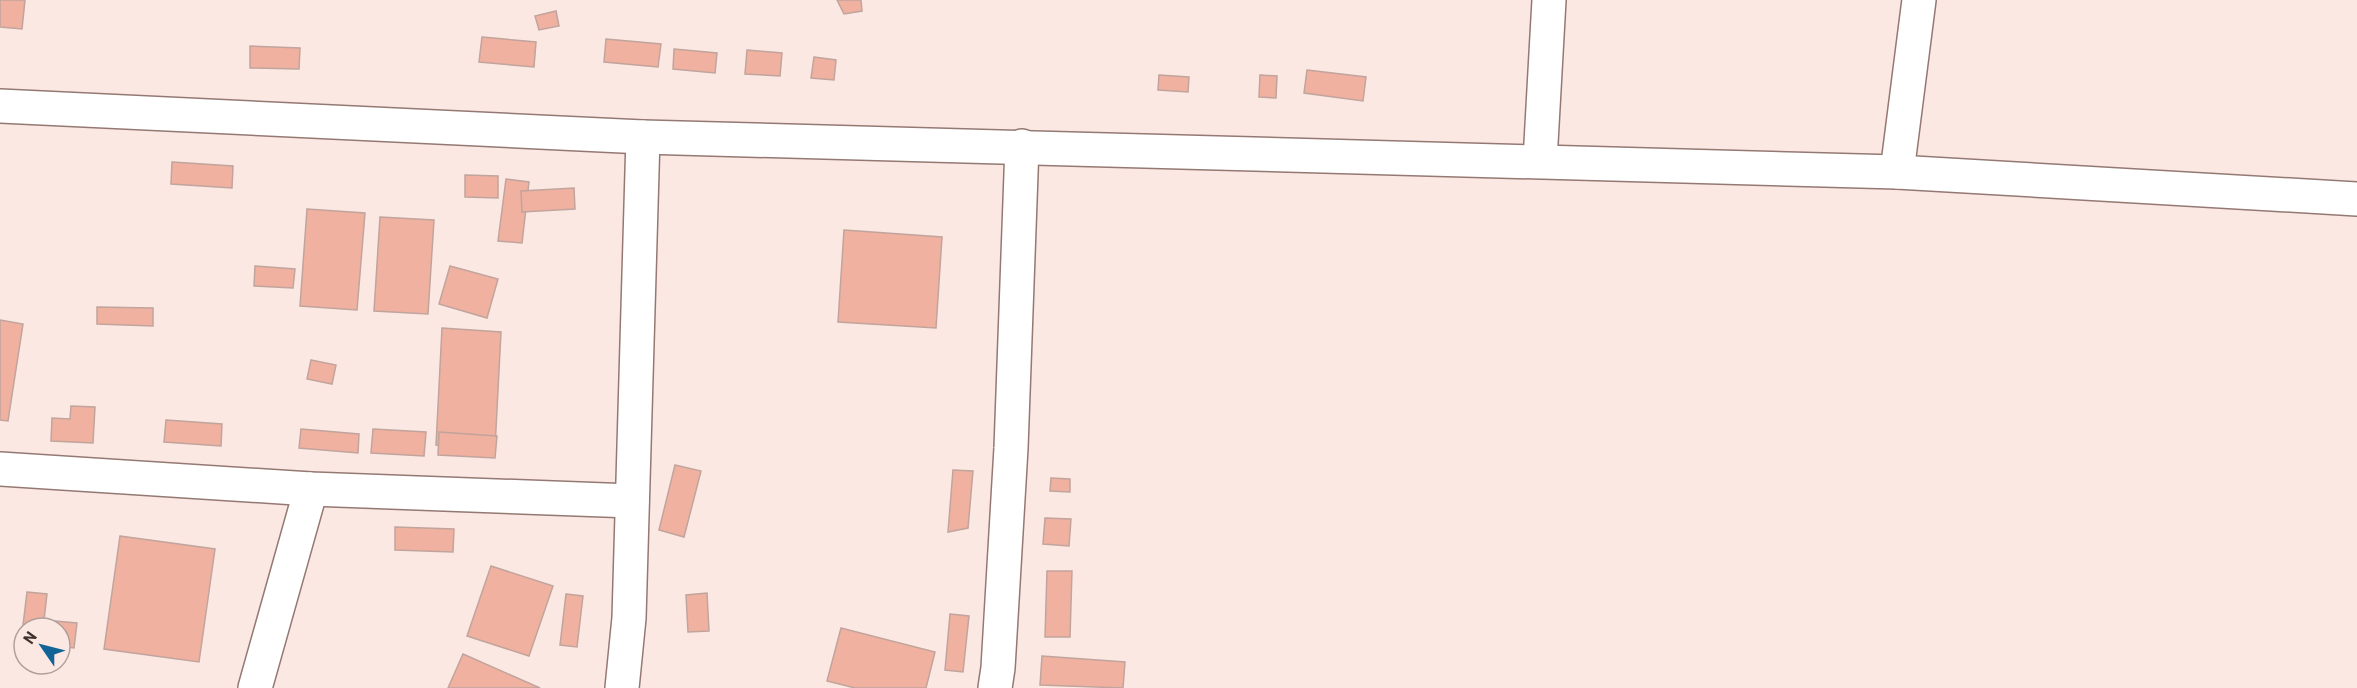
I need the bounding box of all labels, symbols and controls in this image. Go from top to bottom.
north arrow [12,616,72,676]
text: N [18,627,40,647]

